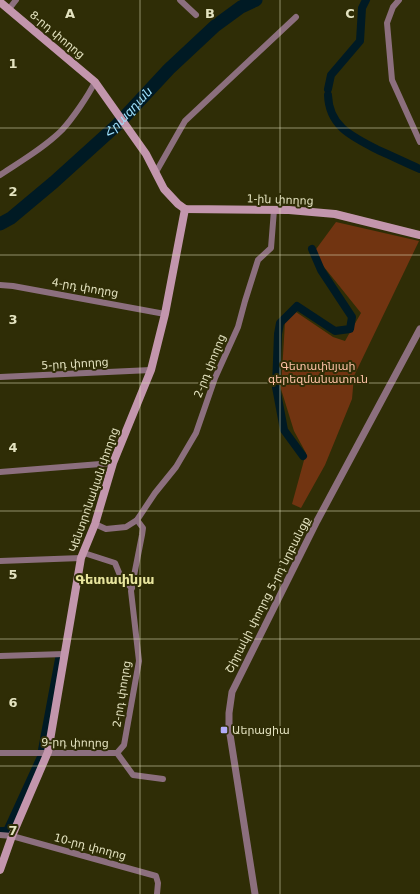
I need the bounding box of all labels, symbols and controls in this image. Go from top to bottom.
text: A [65,6,75,21]
text: B [205,6,215,21]
text: C [345,6,355,21]
street label: 8-րդ փողոց [27,8,87,62]
text: 1 [8,56,18,71]
water label: Հրազդան [102,84,156,140]
text: 2 [8,184,18,199]
street label: 1-ին փողոց [246,192,314,208]
street label: 4-րդ փողոց [51,276,119,300]
text: 3 [8,312,18,327]
street label: 2-րդ փողոց [191,332,229,400]
street label: 5-րդ փողոց [41,356,109,372]
park label: Գետափնյաի գերեզմանատուն [268,360,368,386]
street label: Կենտրոնական փողոց [67,426,121,554]
text: 4 [8,440,18,455]
street label: Շիրակի փողոց 5-րդ նրբանցք [223,515,313,675]
text: 5 [8,567,18,582]
district label: Գետափնյա [76,572,154,587]
street label: 2-րդ փողոց [110,660,134,728]
text: 6 [8,695,18,710]
place label: Աերացիա [232,724,290,737]
marker: Աերացիա [219,725,229,735]
street label: 9-րդ փողոց [41,736,109,750]
text: 7 [8,823,18,838]
street label: 10-րդ փողոց [52,831,128,863]

